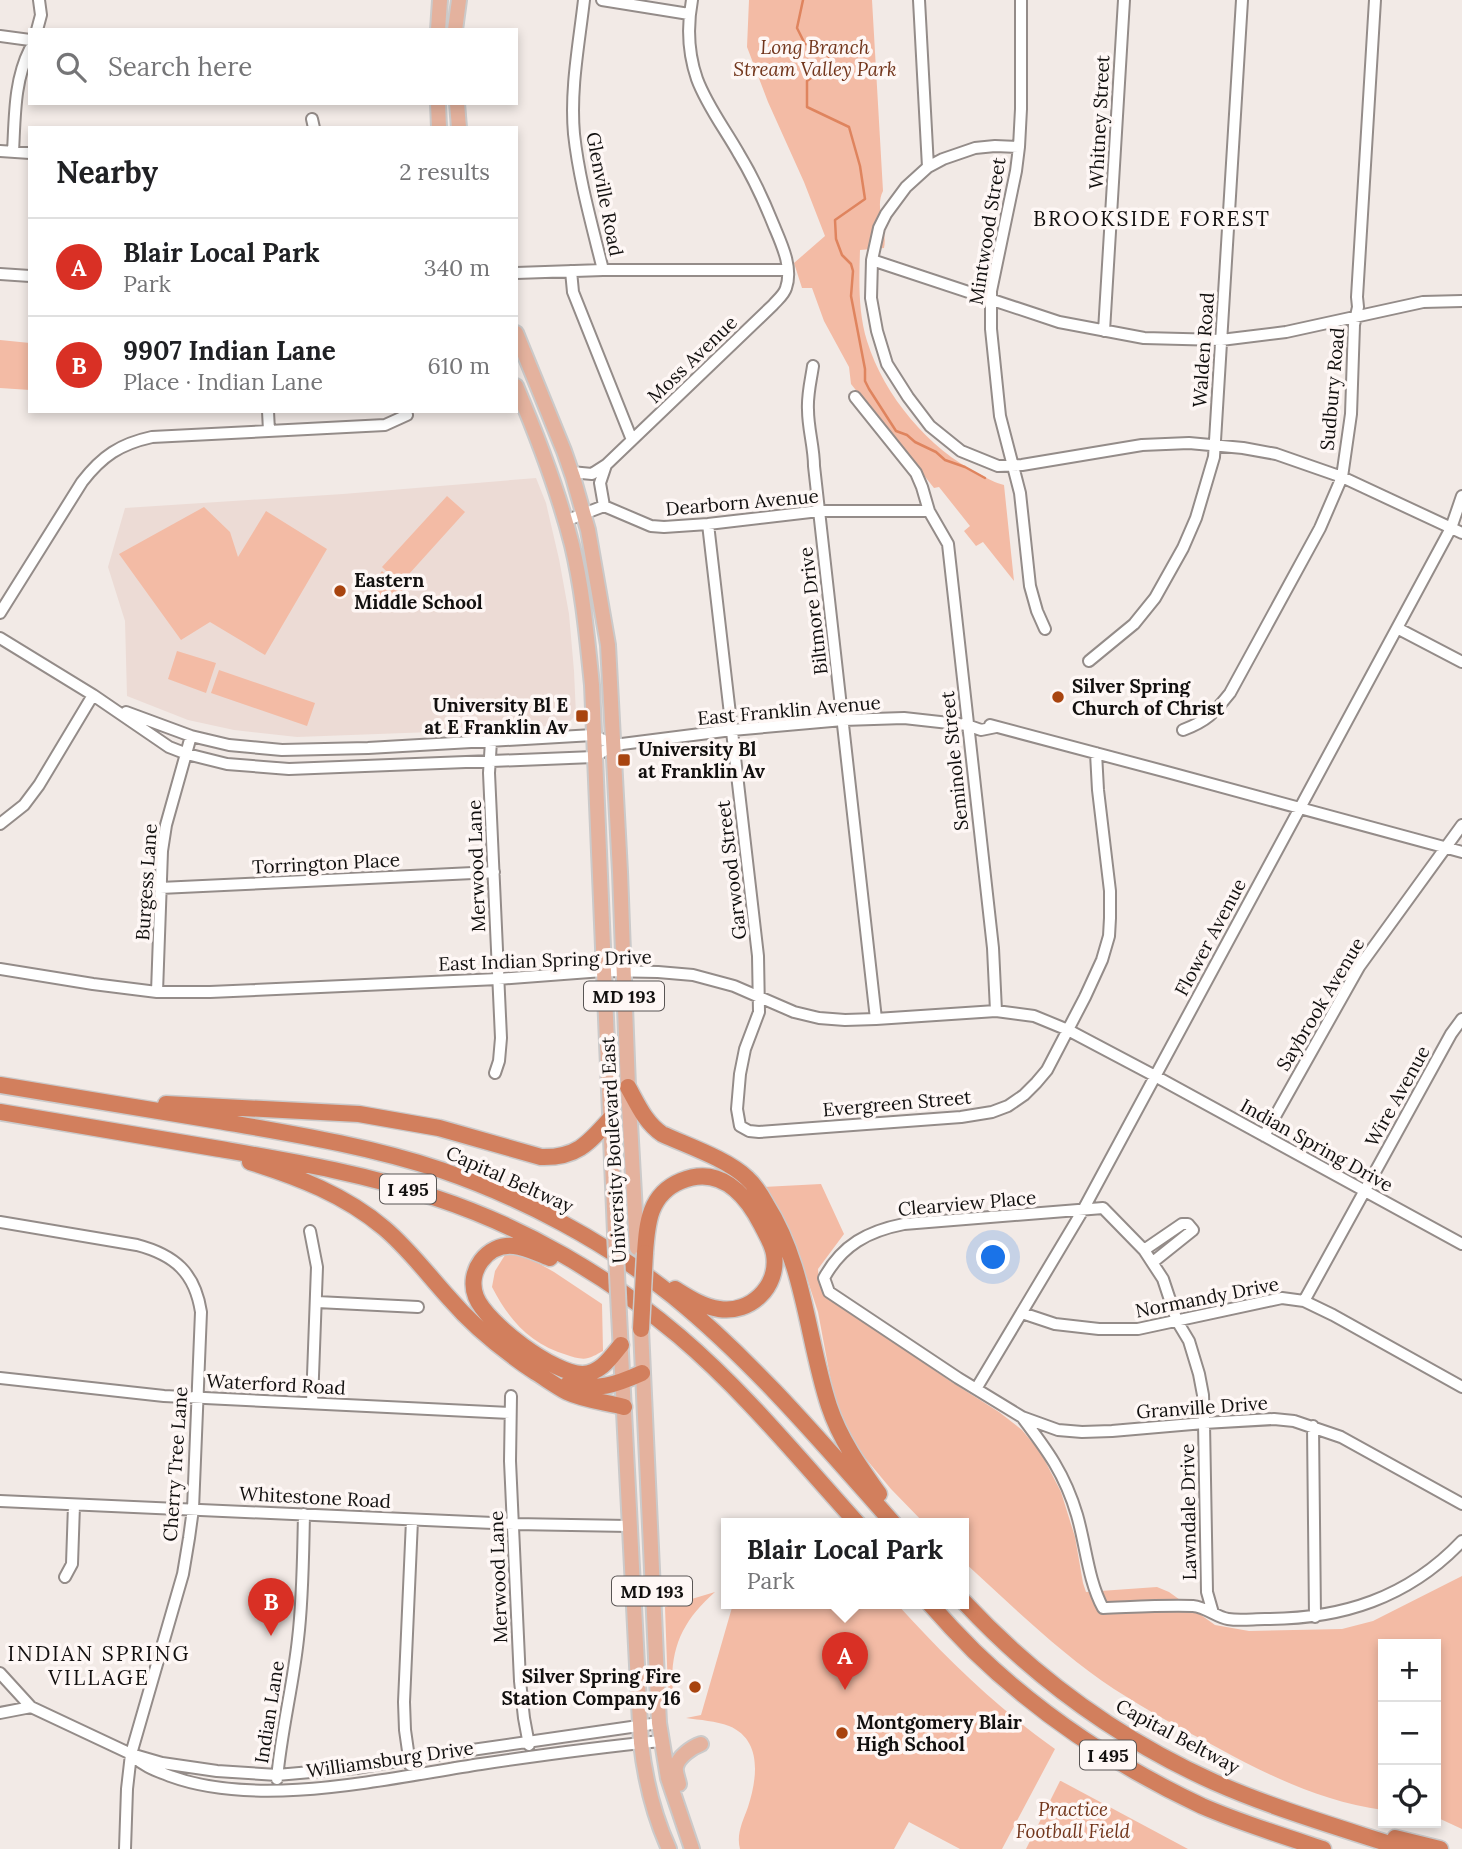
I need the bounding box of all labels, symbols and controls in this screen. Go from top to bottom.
search box [28,28,518,105]
park label: Long Branch Stream Valley Park [733,35,897,81]
icon: search [52,48,90,86]
text: Search here [108,50,252,83]
street label: Whitney Street [1084,54,1115,190]
street label: Glenville Road [581,130,629,258]
text: Nearby [56,153,158,191]
street label: Mintwood Street [963,155,1011,307]
text: 2 results [399,157,490,186]
district label: BROOKSIDE FOREST [1033,205,1271,232]
text: Blair Local Park [123,236,320,269]
text: A [71,253,87,282]
text: 340 m [424,253,490,282]
text: Park [123,269,171,298]
street label: Walden Road [1187,292,1219,408]
street label: Moss Avenue [642,310,742,408]
street label: Sudbury Road [1315,326,1349,452]
text: 9907 Indian Lane [123,334,336,367]
text: B [71,351,87,380]
text: 610 m [427,351,490,380]
text: Place · Indian Lane [123,367,323,396]
street label: Dearborn Avenue [664,483,820,521]
street label: Biltmore Drive [793,546,833,676]
place label: Eastern Middle School [354,568,483,614]
marker: Eastern Middle School [332,583,348,599]
place label: Silver Spring Church of Christ [1072,674,1225,720]
street label: Seminole Street [935,689,973,832]
marker: Silver Spring Church of Christ [1050,689,1066,705]
street label: East Franklin Avenue [696,690,882,730]
place label: University Bl E at E Franklin Av [424,693,569,739]
marker: University Bl E at E Franklin Av [574,708,590,724]
place label: University Bl at Franklin Av [638,737,766,783]
marker: University Bl at Franklin Av [616,752,632,768]
street label: Garwood Street [710,798,751,941]
street label: Merwood Lane [462,799,490,933]
street label: Burgess Lane [130,823,162,941]
street label: Torrington Place [252,847,400,879]
street label: Flower Avenue [1169,874,1251,1000]
street label: Saybrook Avenue [1271,933,1369,1075]
street label: East Indian Spring Drive [438,944,652,976]
road number: MD 193 [584,981,664,1010]
street label: University Boulevard East [595,1035,631,1264]
street label: Wire Avenue [1359,1041,1435,1151]
street label: Evergreen Street [822,1084,973,1121]
street label: Indian Spring Drive [1236,1093,1398,1197]
street label: Capital Beltway [443,1140,577,1218]
road number: I 495 [380,1174,436,1204]
street label: Clearview Place [897,1185,1037,1221]
your location [976,1240,1010,1274]
street label: Normandy Drive [1133,1271,1281,1323]
street label: Waterford Road [206,1368,346,1400]
street label: Cherry Tree Lane [158,1386,192,1542]
street label: Granville Drive [1135,1390,1269,1424]
street label: Lawndale Drive [1175,1443,1201,1581]
street label: Whitestone Road [238,1481,392,1513]
street label: Merwood Lane [484,1510,512,1644]
popup [721,1518,969,1609]
text: Blair Local Park [747,1533,943,1566]
text: Park [747,1566,795,1595]
road number: MD 193 [612,1576,692,1606]
pin: B [248,1578,294,1636]
pin: A [822,1632,868,1690]
map controls [1378,1639,1441,1828]
button: + [1378,1639,1441,1702]
district label: INDIAN SPRING VILLAGE [8,1640,190,1691]
street label: Indian Lane [249,1659,289,1765]
place label: Silver Spring Fire Station Company 16 [502,1664,681,1710]
marker: Silver Spring Fire Station Company 16 [687,1679,703,1695]
street label: Capital Beltway [1112,1693,1244,1779]
button: − [1378,1702,1441,1765]
place label: Montgomery Blair High School [856,1710,1022,1756]
marker: Montgomery Blair High School [834,1725,850,1741]
street label: Williamsburg Drive [305,1735,475,1783]
road number: I 495 [1080,1740,1136,1770]
button: locate [1378,1765,1441,1828]
park label: Practice Football Field [1016,1797,1131,1843]

